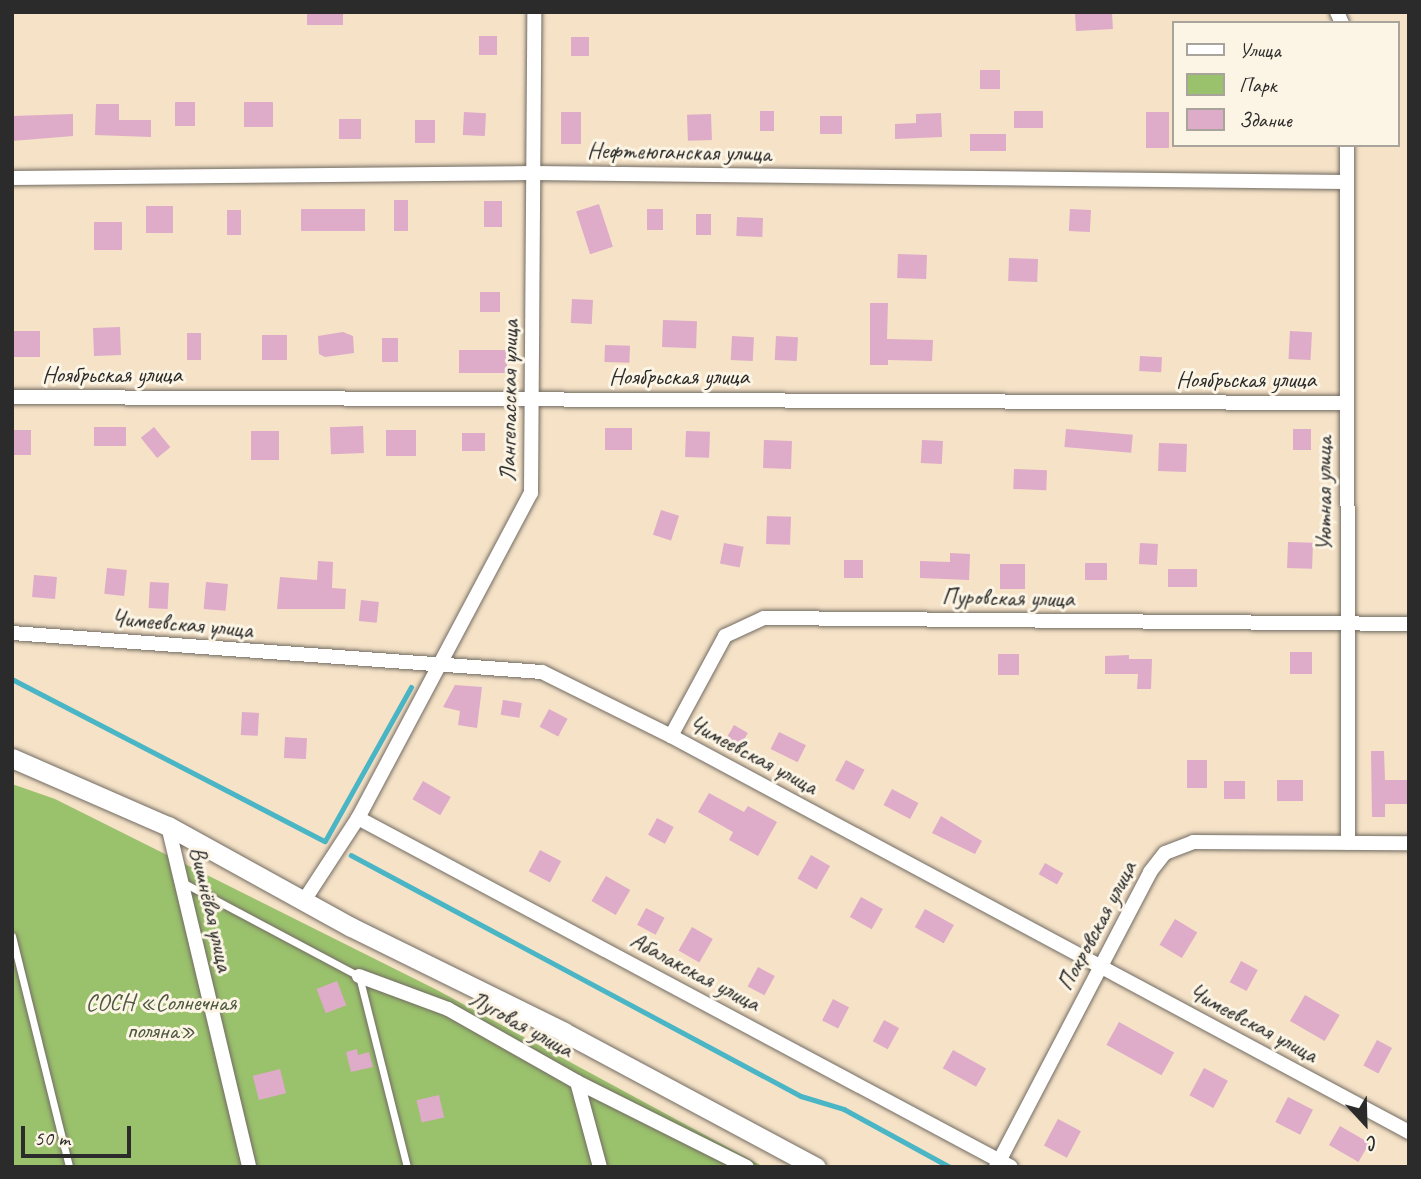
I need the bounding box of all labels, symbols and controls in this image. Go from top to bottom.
legend [1172,21,1400,147]
text: Улица [1239,37,1281,63]
text: Парк [1239,72,1276,98]
text: Здание [1239,107,1292,133]
street label: Нефтеюганская улица [587,136,771,168]
street label: Лангепасская улица [493,319,525,483]
street label: Ноябрьская улица [41,361,183,389]
street label: Ноябрьская улица [608,363,750,391]
street label: Ноябрьская улица [1175,366,1317,394]
street label: Уютная улица [1310,437,1338,551]
street label: Пуровская улица [940,582,1076,614]
street label: Чимеевская улица [109,603,255,645]
street label: Чимеевская улица [683,708,823,802]
street label: Вишнёвая улица [182,843,240,975]
street label: Покровская улица [1051,856,1143,996]
street label: Абалакская улица [625,926,765,1018]
street label: Чимеевская улица [1183,976,1323,1070]
street label: Луговая улица [464,983,578,1065]
park label: СОСН «Солнечная поляна» [86,989,236,1045]
north arrow [1330,1088,1400,1158]
scale bar [24,1112,135,1156]
text: 50 m [34,1125,70,1151]
text: С [1364,1130,1382,1155]

